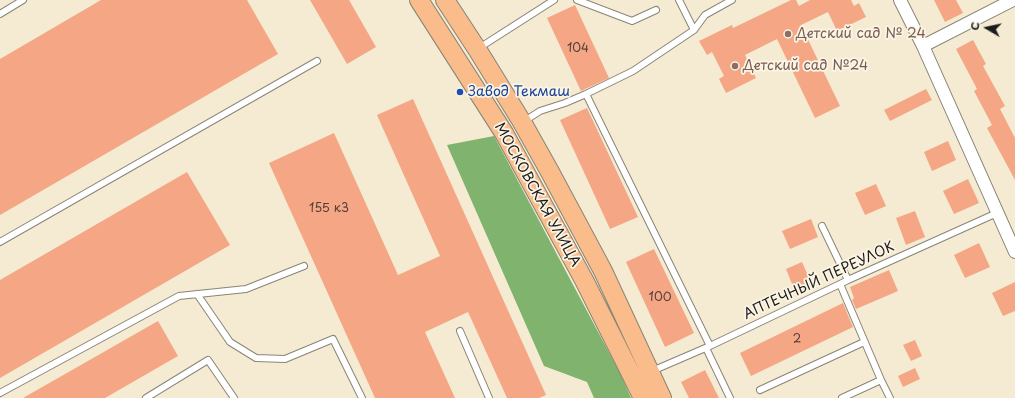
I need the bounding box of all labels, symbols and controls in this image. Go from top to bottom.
north arrow [967,8,1007,48]
text: С [966,21,984,31]
place label: Детский сад № 24 [796,26,926,42]
marker: Детский сад № 24 [783,29,793,39]
house number: 104 [567,42,589,56]
place label: Детский сад №24 [743,58,868,74]
marker: Детский сад №24 [730,61,740,71]
place label: Завод Текмаш [468,84,570,100]
marker: Завод Текмаш [455,87,465,97]
street label: МОСКОВСКАЯ УЛИЦА [490,120,584,270]
house number: 155 к3 [309,202,349,216]
street label: АПТЕЧНЫЙ ПЕРЕУЛОК [741,239,897,323]
house number: 100 [649,291,671,305]
house number: 2 [793,333,801,347]

